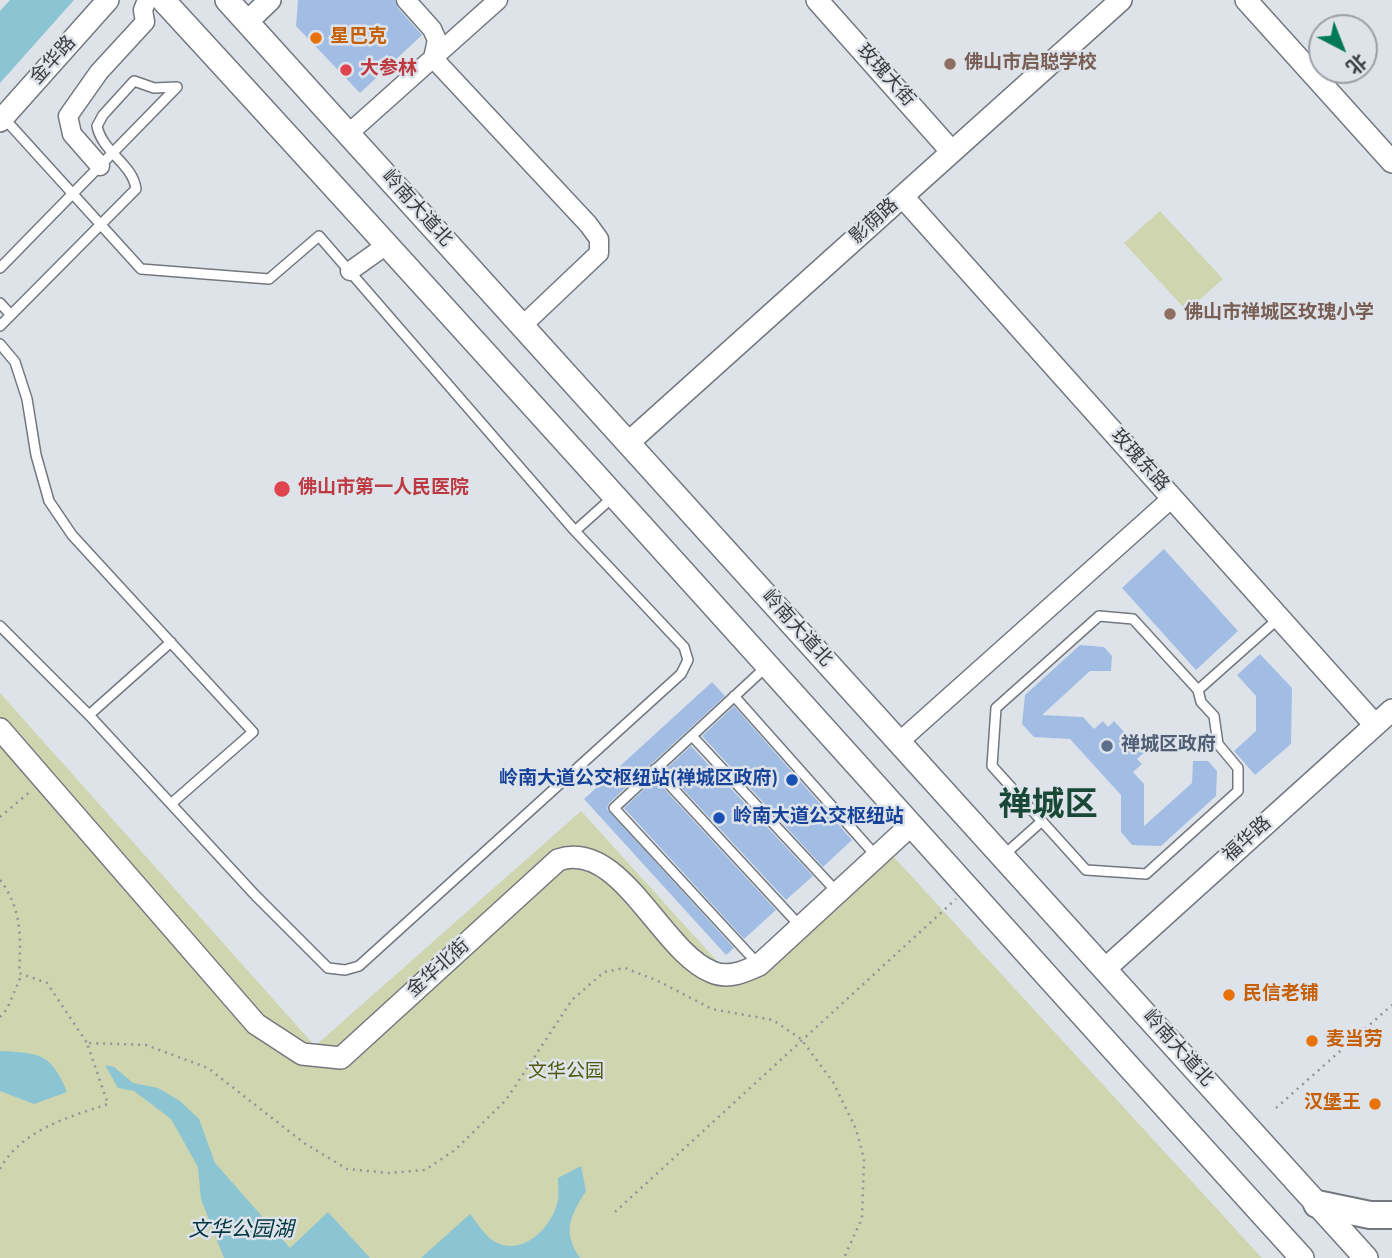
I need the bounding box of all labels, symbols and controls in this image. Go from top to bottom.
north arrow [1308,14,1378,84]
place label: 星巴克 [330,27,387,49]
marker: 星巴克 [308,30,324,46]
street label: 金华路 [26,32,82,90]
street label: 玫瑰大街 [851,40,919,112]
text: 北 [1340,47,1372,80]
place label: 佛山市启聪学校 [964,53,1097,75]
marker: 佛山市启聪学校 [942,56,958,72]
place label: 大参林 [360,59,417,81]
marker: 大参林 [338,62,354,78]
street label: 岭南大道北 [376,166,456,252]
street label: 影荫路 [846,194,904,250]
place label: 佛山市禅城区玫瑰小学 [1184,303,1374,325]
marker: 佛山市禅城区玫瑰小学 [1162,306,1178,322]
street label: 玫瑰东路 [1105,425,1173,497]
place label: 佛山市第一人民医院 [298,478,469,500]
marker: 佛山市第一人民医院 [272,479,292,499]
street label: 岭南大道北 [756,586,836,672]
place label: 禅城区政府 [1121,735,1216,757]
marker: 禅城区政府 [1099,738,1115,754]
place label: 岭南大道公交枢纽站(禅城区政府) [499,769,778,791]
marker: 岭南大道公交枢纽站(禅城区政府) [784,772,800,788]
district label: 禅城区 [999,788,1097,828]
place label: 岭南大道公交枢纽站 [733,807,904,829]
marker: 岭南大道公交枢纽站 [711,810,727,826]
street label: 福华路 [1219,812,1277,868]
street label: 金华北街 [403,935,475,1003]
place label: 民信老铺 [1243,984,1319,1006]
marker: 民信老铺 [1221,987,1237,1003]
street label: 岭南大道北 [1137,1006,1217,1092]
place label: 麦当劳 [1326,1030,1383,1052]
marker: 麦当劳 [1304,1033,1320,1049]
park label: 文华公园 [528,1062,604,1084]
place label: 汉堡王 [1304,1093,1361,1115]
marker: 汉堡王 [1367,1096,1383,1112]
water label: 文华公园湖 [189,1218,293,1244]

